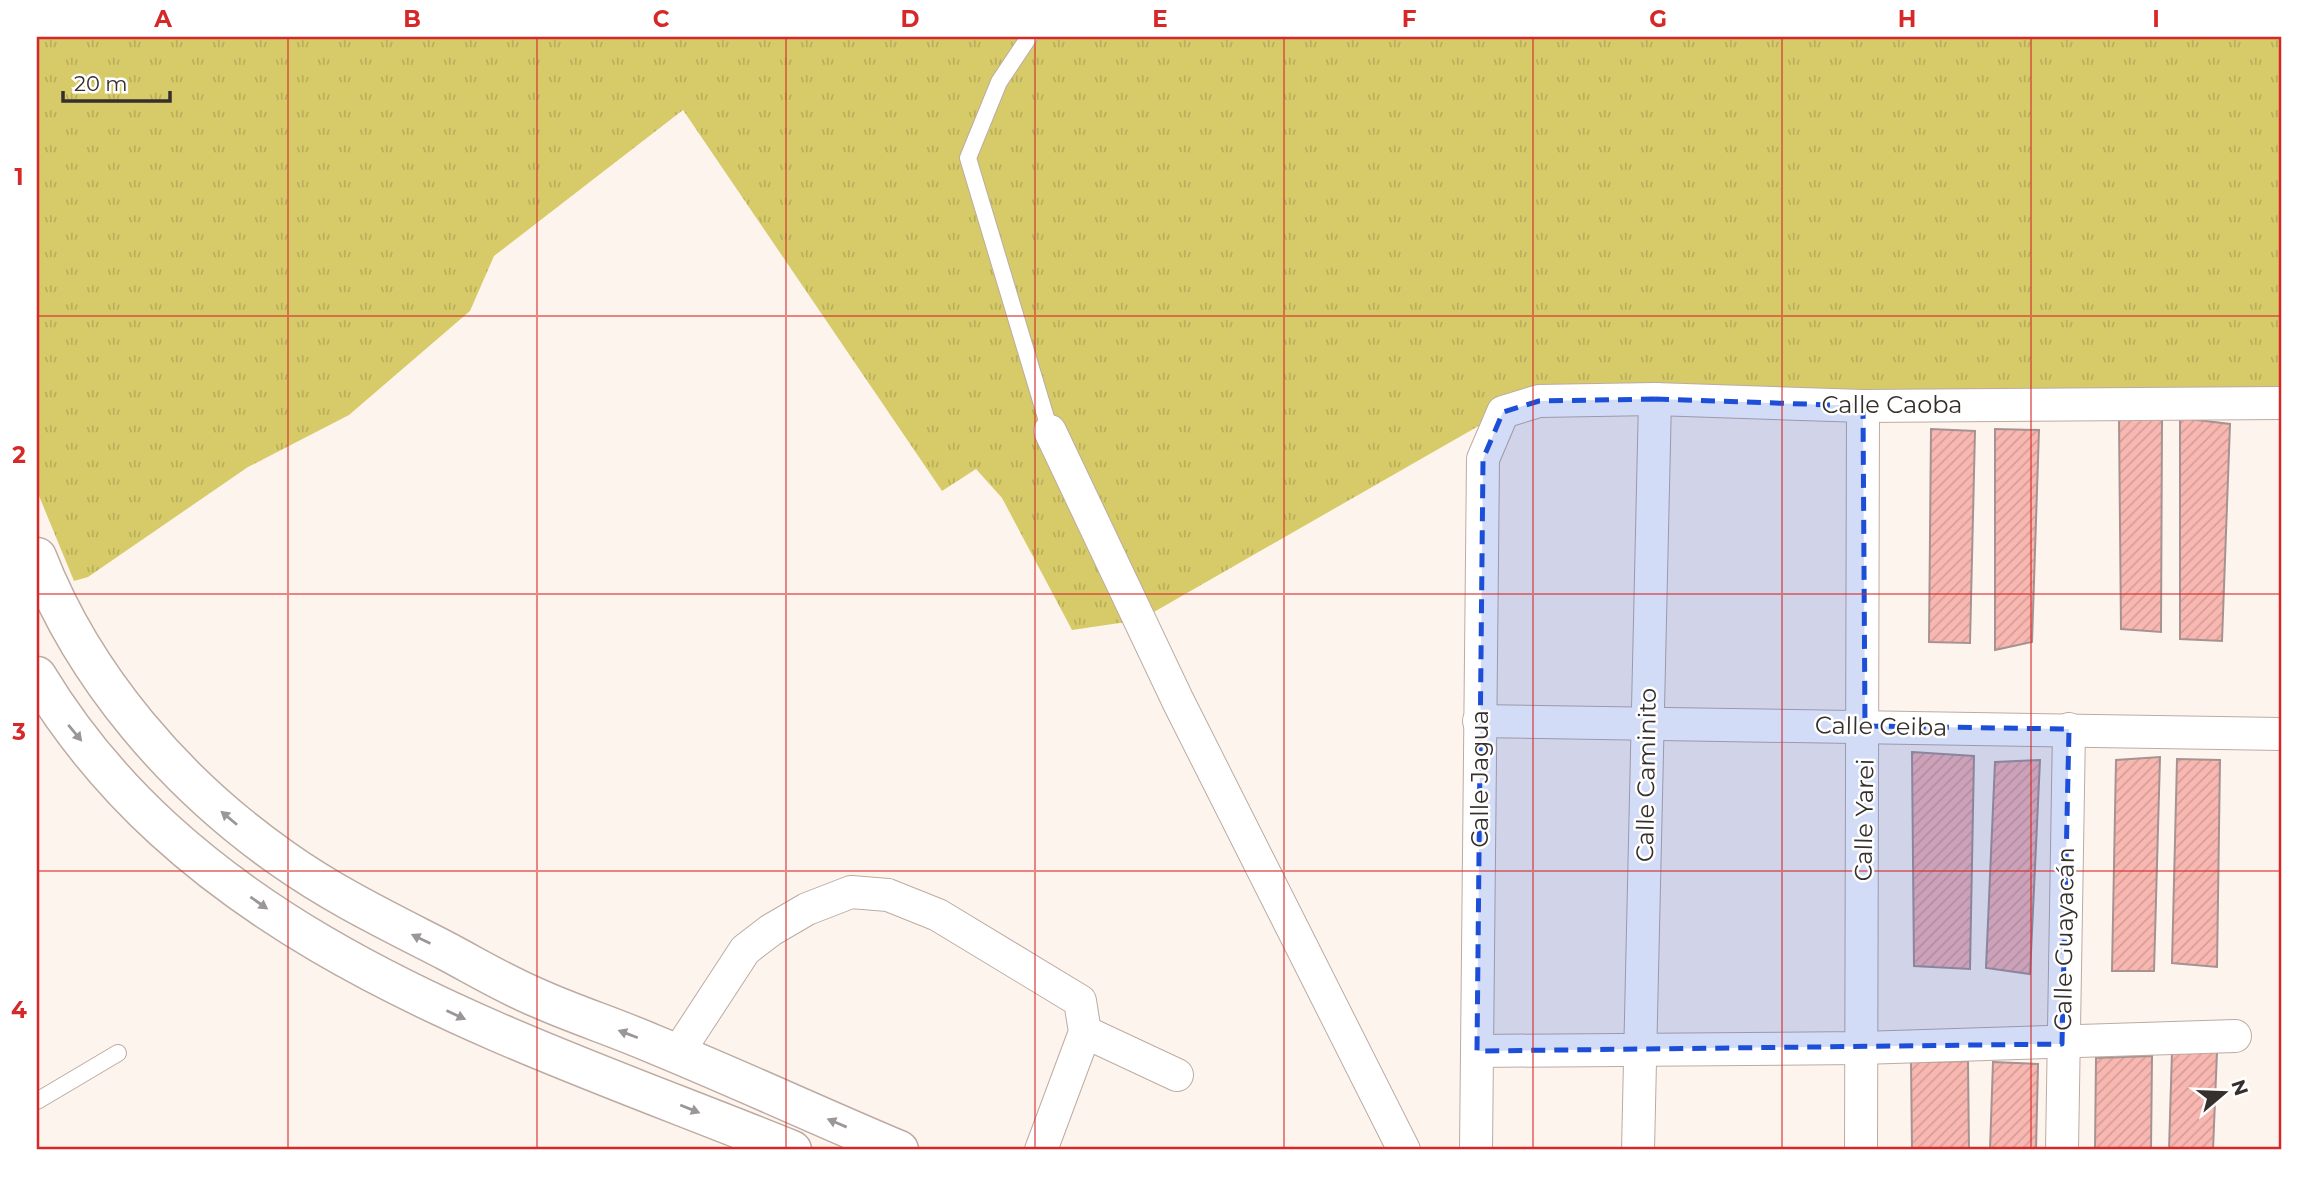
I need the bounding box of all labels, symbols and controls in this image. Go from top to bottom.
text: A [153,5,172,33]
text: B [403,5,421,33]
text: C [653,5,670,33]
text: D [901,5,920,33]
text: E [1152,5,1168,33]
text: F [1402,5,1417,33]
text: G [1649,5,1667,33]
text: H [1898,5,1916,33]
text: I [2152,5,2160,33]
scale bar [63,60,170,104]
text: 20 m [74,71,128,96]
text: 1 [14,163,24,191]
street label: Calle Caoba [1821,390,1963,419]
text: 2 [12,441,26,469]
street label: Calle Caminito [1630,688,1662,862]
street label: Calle Jagua [1465,710,1494,848]
street label: Calle Ceiba [1815,710,1947,742]
text: 3 [11,718,26,746]
one-way arrow [67,723,82,741]
street label: Calle Yarei [1848,758,1880,882]
one-way arrow [221,811,238,826]
street label: Calle Guayacán [2048,847,2080,1031]
one-way arrow [249,897,269,910]
one-way arrow [411,933,431,944]
text: 4 [11,996,27,1024]
one-way arrow [446,1010,466,1021]
one-way arrow [617,1028,638,1039]
north arrow [2190,1058,2260,1128]
text: N [2226,1077,2253,1099]
one-way arrow [680,1103,701,1114]
one-way arrow [826,1118,847,1129]

